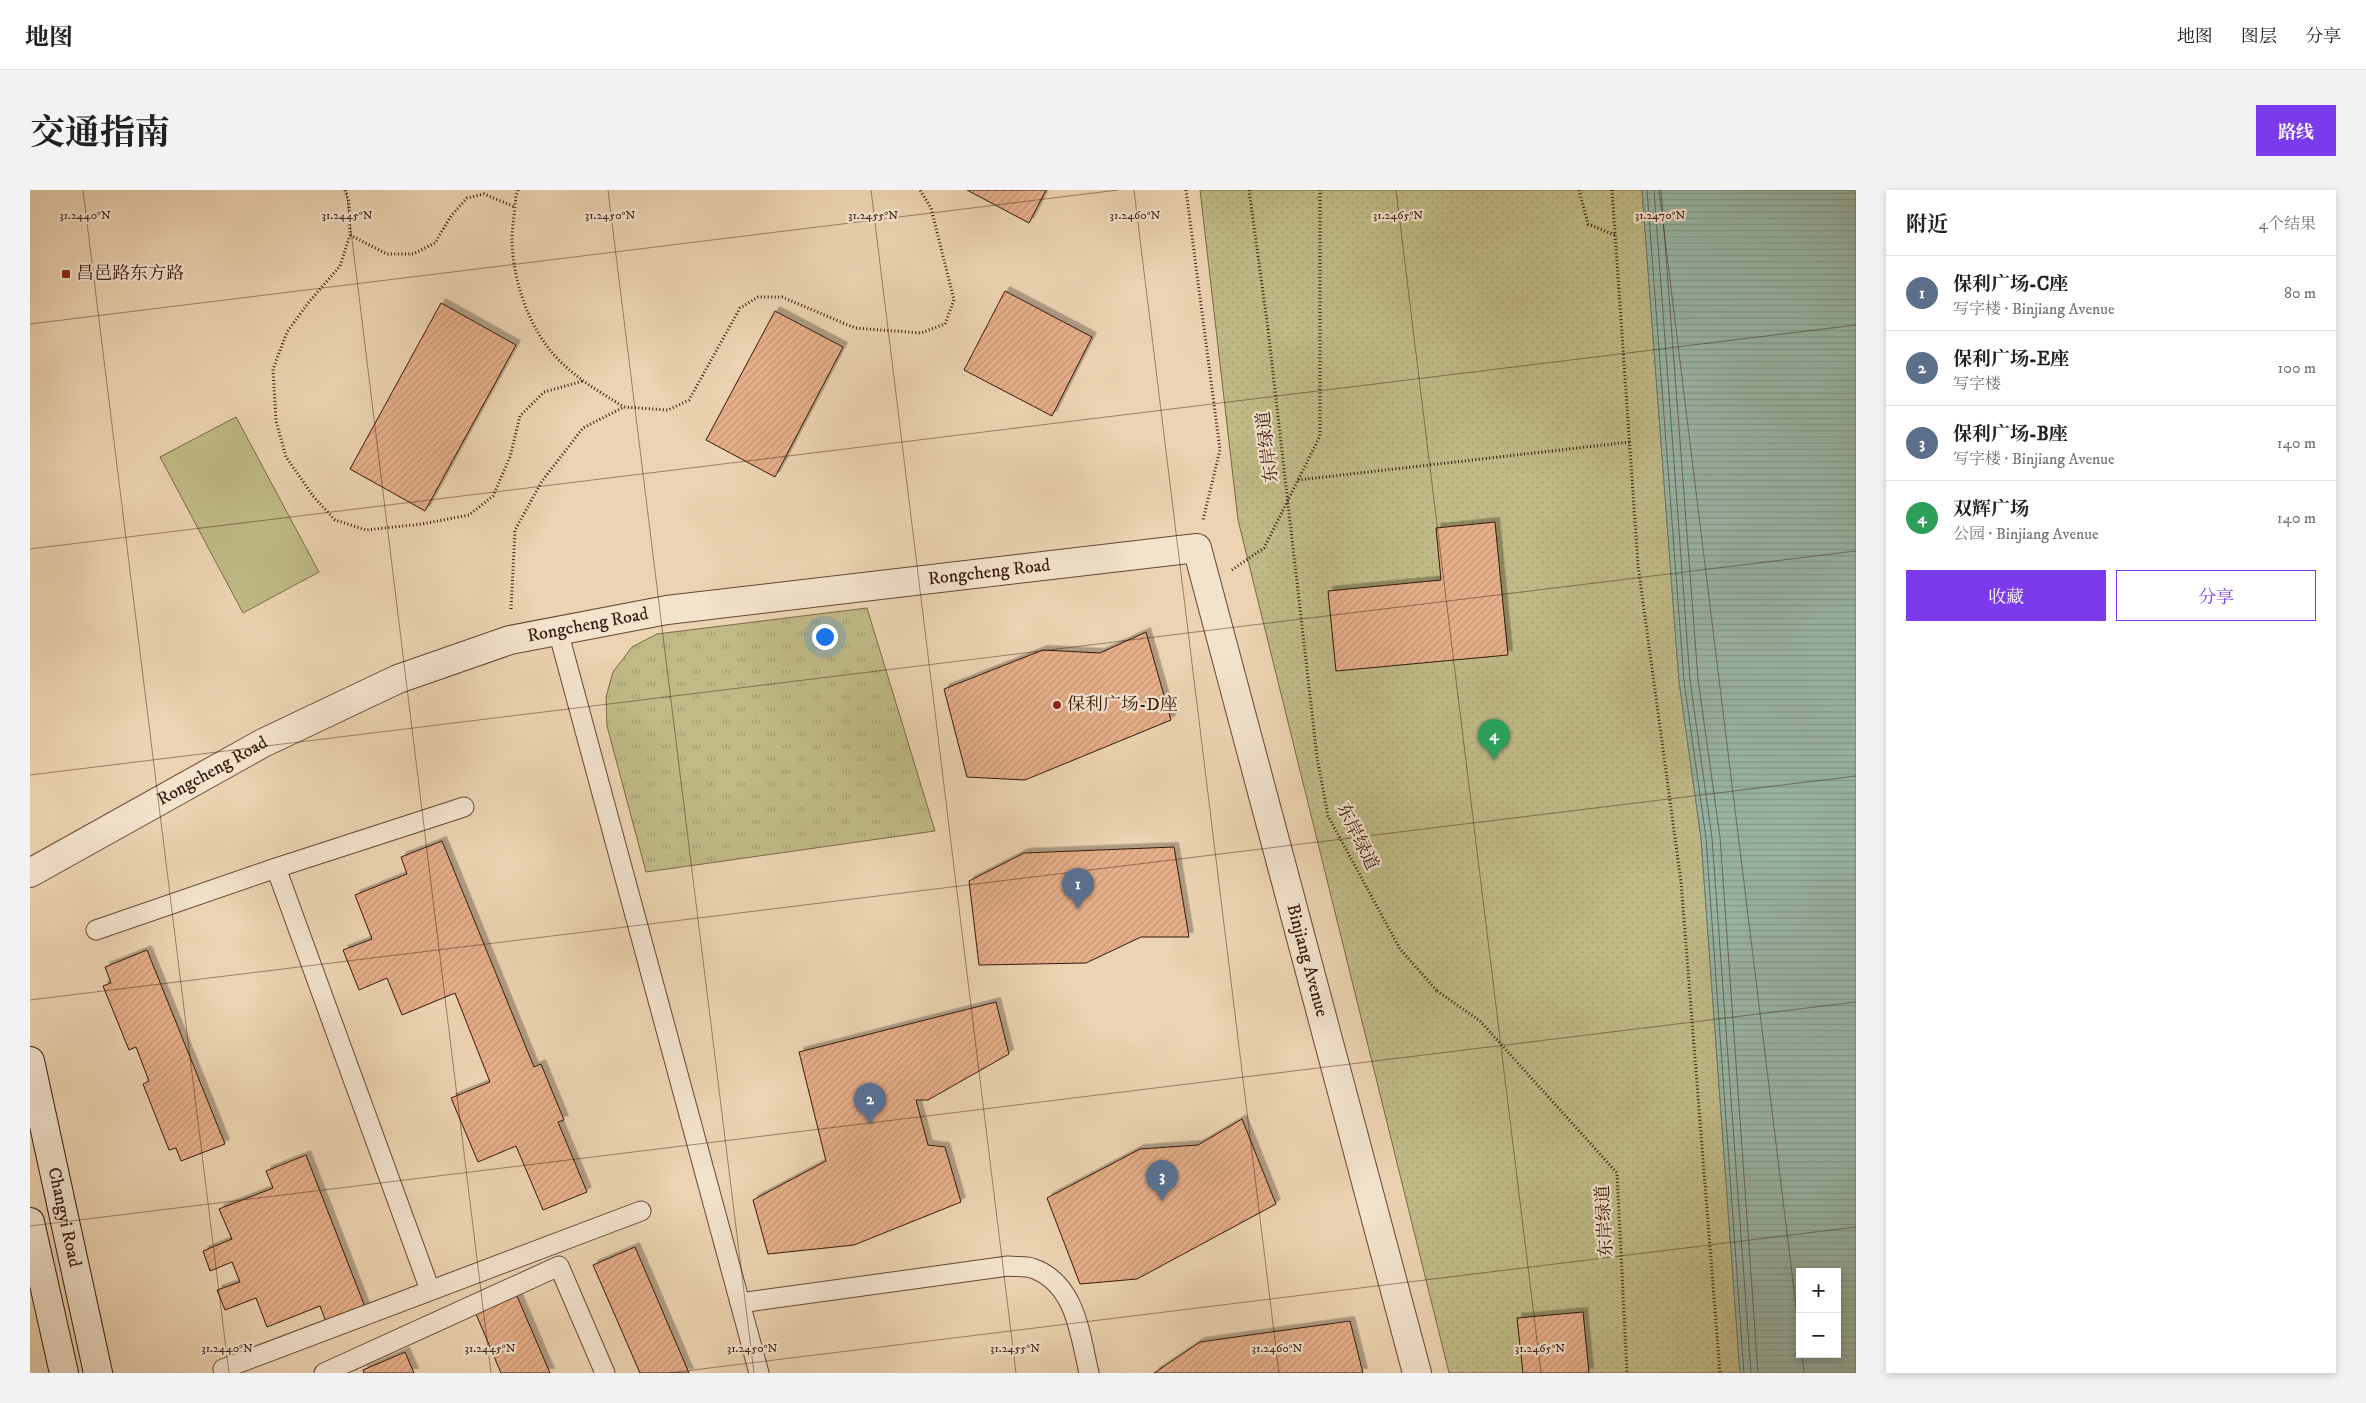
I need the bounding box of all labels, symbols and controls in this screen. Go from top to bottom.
text: 地图 [25,23,73,53]
text: 地图 [2177,26,2213,48]
text: 图层 [2241,26,2277,48]
text: 分享 [2305,26,2341,48]
button: 路线 [2256,105,2336,156]
text: 交通指南 [30,112,170,156]
text: 31.2440°N [59,208,111,223]
text: 31.2445°N [321,208,373,223]
text: 31.2450°N [585,208,635,223]
text: 31.2455°N [848,208,898,223]
text: 31.2460°N [1110,208,1161,223]
text: 31.2465°N [1373,208,1423,223]
text: 31.2470°N [1635,208,1685,223]
text: 附近 [1906,212,1948,238]
text: 4个结果 [2259,214,2316,234]
place label: 昌邑路东方路 [76,263,184,285]
marker: 昌邑路东方路 [60,268,72,280]
text: 保利广场-C座 [1953,273,2068,296]
text: 1 [1919,283,1925,303]
text: 80 m [2284,283,2316,303]
text: 写字楼 · Binjiang Avenue [1953,299,2115,319]
text: 保利广场-E座 [1953,348,2069,371]
text: 2 [1918,358,1926,378]
text: 100 m [2278,358,2316,378]
text: 写字楼 [1953,374,2001,394]
street label: 东岸绿道 [1253,410,1283,484]
text: 保利广场-B座 [1953,423,2068,446]
text: 3 [1919,433,1925,453]
text: 140 m [2277,433,2316,453]
text: 写字楼 · Binjiang Avenue [1953,449,2115,469]
text: 双辉广场 [1953,498,2029,521]
text: 4 [1917,508,1927,528]
text: 140 m [2277,508,2316,528]
text: 公园 · Binjiang Avenue [1953,524,2099,544]
street label: Rongcheng Road [927,554,1051,590]
button: 收藏 [1906,570,2106,621]
button: 分享 [2116,570,2316,621]
street label: Rongcheng Road [525,603,650,647]
your location [812,624,838,650]
place label: 保利广场-D座 [1067,694,1178,716]
marker: 保利广场-D座 [1051,699,1063,711]
pin: 4 [1478,719,1510,760]
street label: Rongcheng Road [154,732,271,811]
street label: 东岸绿道 [1331,800,1383,874]
pin: 1 [1062,868,1094,909]
street label: Binjiang Avenue [1281,901,1333,1019]
pin: 2 [854,1083,886,1124]
pin: 3 [1146,1160,1178,1201]
street label: Changyi Road [42,1165,86,1269]
street label: 东岸绿道 [1592,1184,1618,1258]
map controls [1796,1268,1841,1358]
button: + [1796,1268,1841,1313]
button: − [1796,1313,1841,1358]
text: 31.2440°N [201,1341,253,1356]
text: 31.2445°N [464,1341,516,1356]
text: 31.2450°N [727,1341,777,1356]
text: 31.2455°N [990,1341,1040,1356]
text: 31.2460°N [1252,1341,1303,1356]
text: 31.2465°N [1515,1341,1565,1356]

